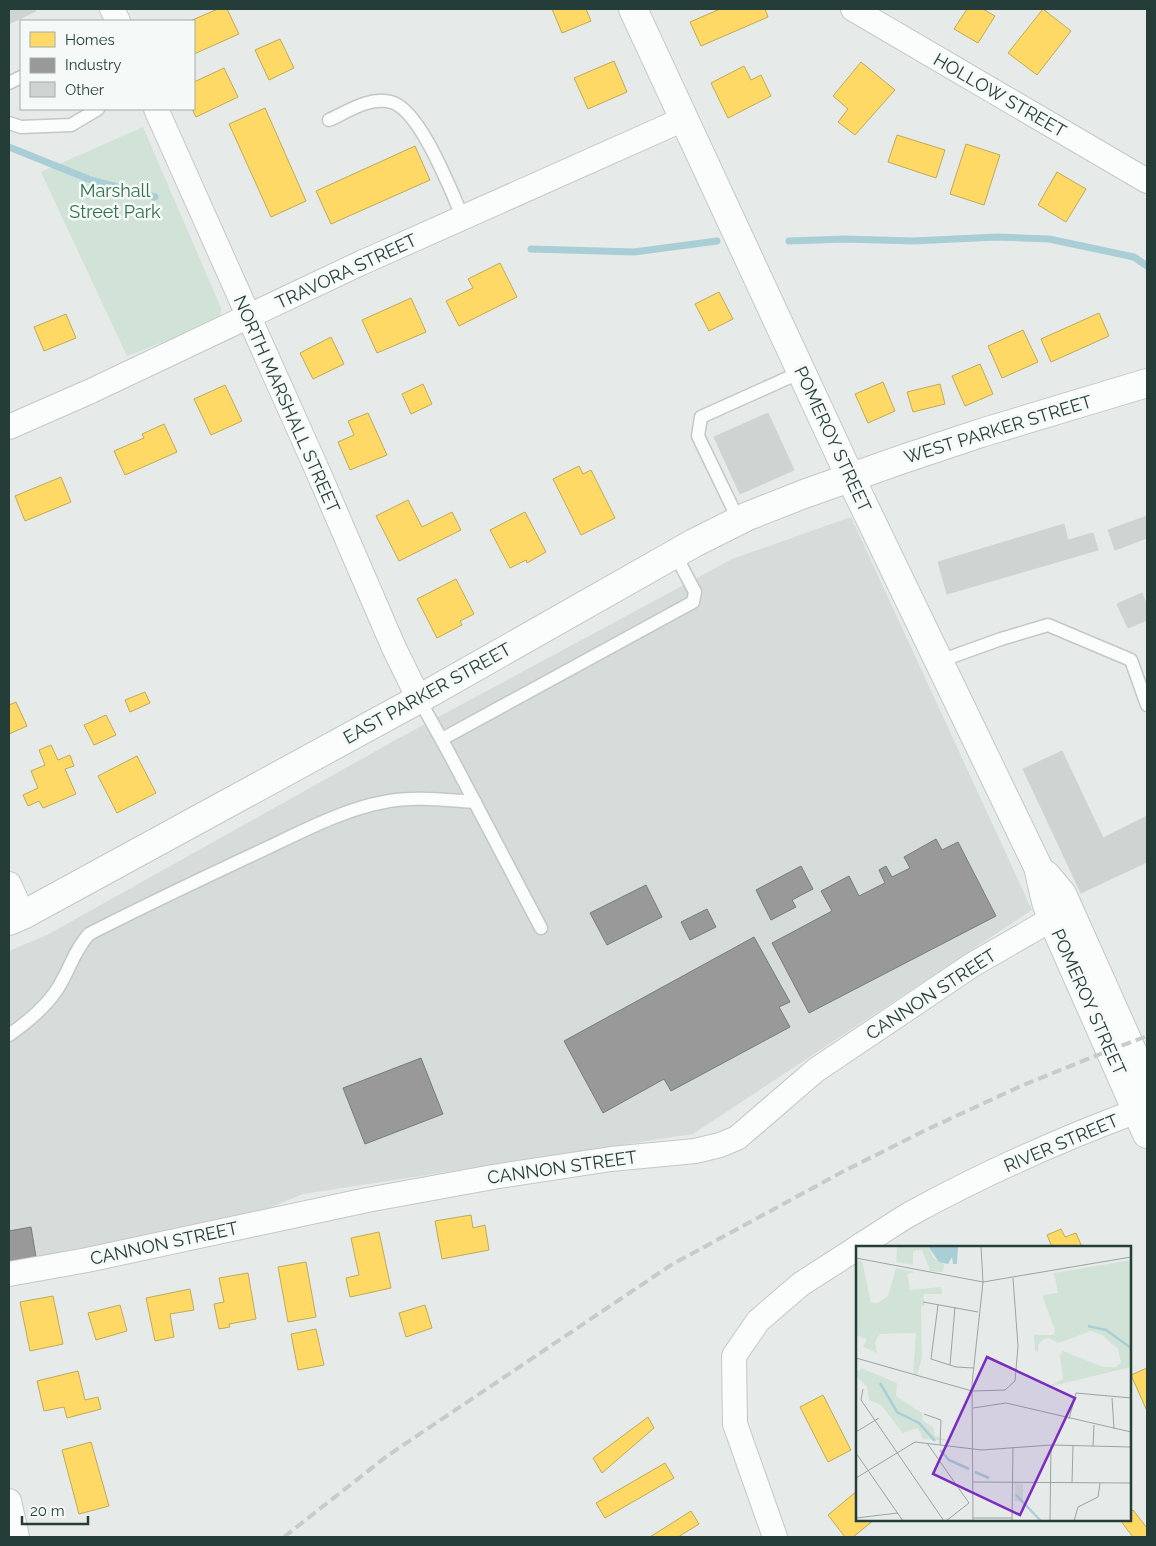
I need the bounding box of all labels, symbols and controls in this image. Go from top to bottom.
legend [20,20,195,110]
text: Homes [65,31,115,49]
street label: HOLLOW STREET [930,48,1070,142]
text: Industry [65,56,121,74]
text: Other [65,81,105,99]
park label: Marshall Street Park [69,180,161,222]
street label: TRAVORA STREET [272,229,420,313]
street label: NORTH MARSHALL STREET [229,292,345,516]
street label: POMEROY STREET [790,363,876,515]
street label: WEST PARKER STREET [902,390,1094,468]
street label: EAST PARKER STREET [339,638,515,748]
street label: POMEROY STREET [1047,926,1131,1078]
street label: CANNON STREET [862,944,1000,1044]
street label: RIVER STREET [1001,1109,1121,1177]
street label: CANNON STREET [486,1146,638,1188]
street label: CANNON STREET [88,1217,240,1269]
inset map [856,1246,1131,1521]
scale bar [22,1494,89,1526]
text: 20 m [30,1502,65,1520]

